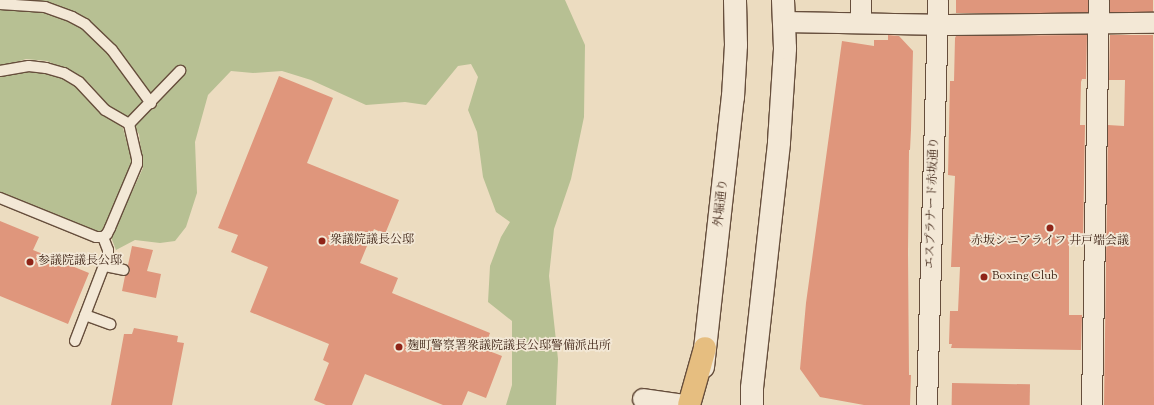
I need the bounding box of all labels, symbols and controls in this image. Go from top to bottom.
street label: エスプラナード赤坂通り [924,137,942,269]
street label: 外堀通り [712,178,732,228]
marker: 赤坂シニアライフ 井戸端会議 [1045,223,1055,233]
place label: 衆議院議長公邸 [330,234,414,248]
place label: 赤坂シニアライフ 井戸端会議 [971,235,1129,249]
marker: 衆議院議長公邸 [317,236,327,246]
place label: 参議院議長公邸 [38,255,122,269]
marker: 参議院議長公邸 [25,257,35,267]
place label: Boxing Club [992,270,1058,284]
marker: Boxing Club [979,272,989,282]
place label: 麹町警察署衆議院議長公邸警備派出所 [407,340,611,354]
marker: 麹町警察署衆議院議長公邸警備派出所 [394,342,404,352]

